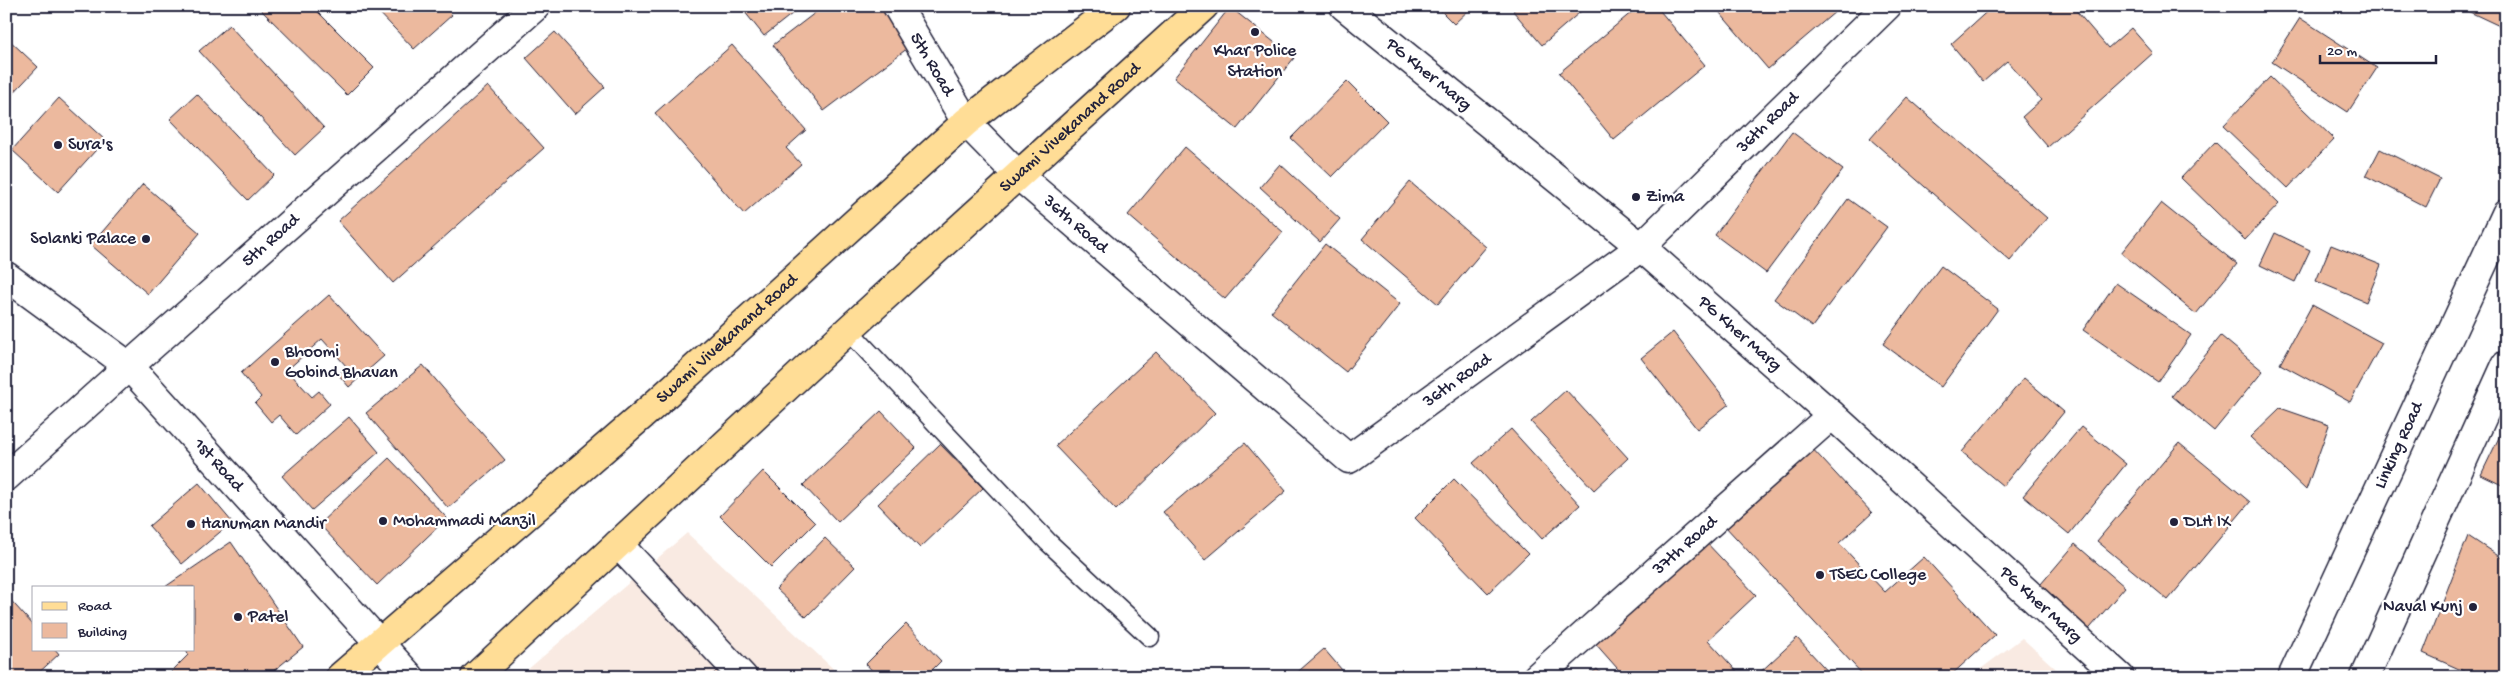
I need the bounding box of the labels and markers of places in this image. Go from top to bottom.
marker: Khar Police Station [1249,26,1261,38]
place label: Khar Police Station [1214,41,1297,83]
place label: Sura's [68,135,114,156]
marker: Sura's [52,139,64,151]
place label: Zima [1646,187,1685,208]
marker: Zima [1630,191,1642,203]
place label: Solanki Palace [30,229,137,250]
marker: Solanki Palace [140,233,152,245]
place label: Bhoomi Gobind Bhavan [284,342,398,384]
marker: Bhoomi Gobind Bhavan [269,356,281,368]
place label: Mohammadi Manzil [393,511,536,532]
place label: DLH IX [2183,512,2232,533]
place label: Hanuman Mandir [201,514,327,535]
marker: Mohammadi Manzil [377,515,389,527]
marker: DLH IX [2168,516,2180,528]
marker: Hanuman Mandir [185,518,197,530]
place label: TSEC College [1829,565,1927,586]
marker: TSEC College [1814,569,1826,581]
place label: Naval Kunj [2383,597,2463,618]
marker: Naval Kunj [2467,601,2479,613]
place label: Patel [247,607,289,628]
marker: Patel [232,611,244,623]

